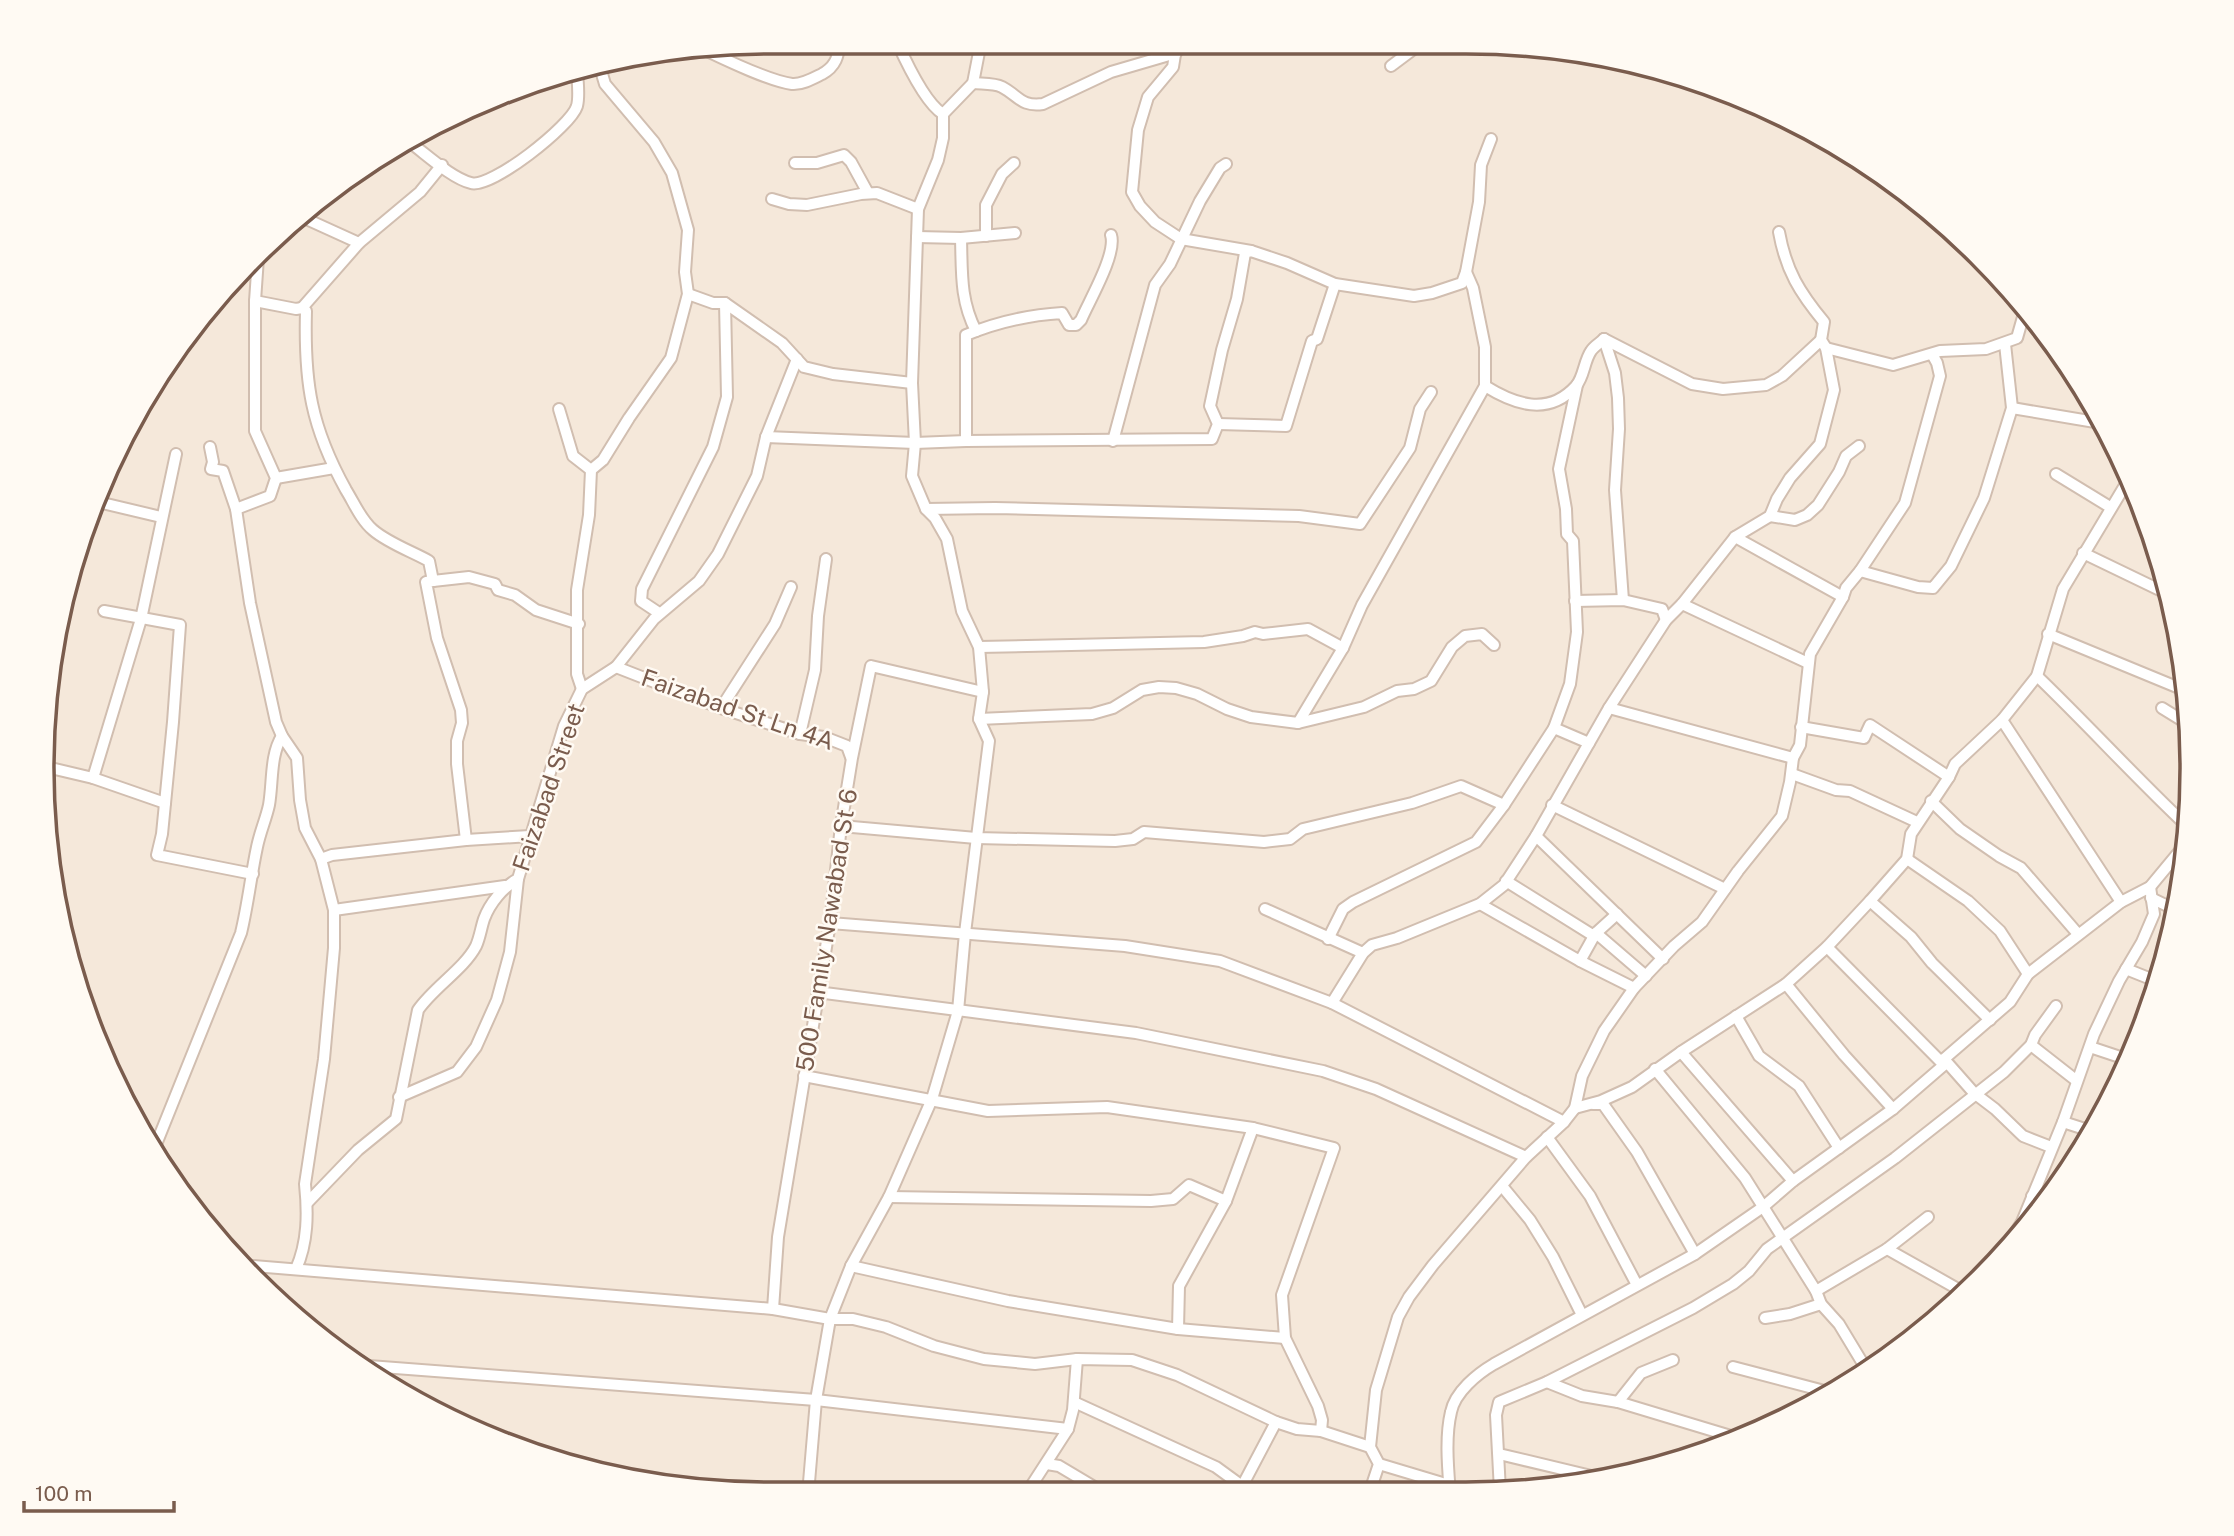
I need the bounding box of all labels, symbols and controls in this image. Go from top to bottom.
street label: Faizabad St Ln 4A [638,663,838,755]
street label: Faizabad Street [506,699,590,875]
street label: 500 Family Nawabad St 6 [790,787,862,1073]
scale bar [24,1470,175,1514]
text: 100 m [35,1481,92,1506]

